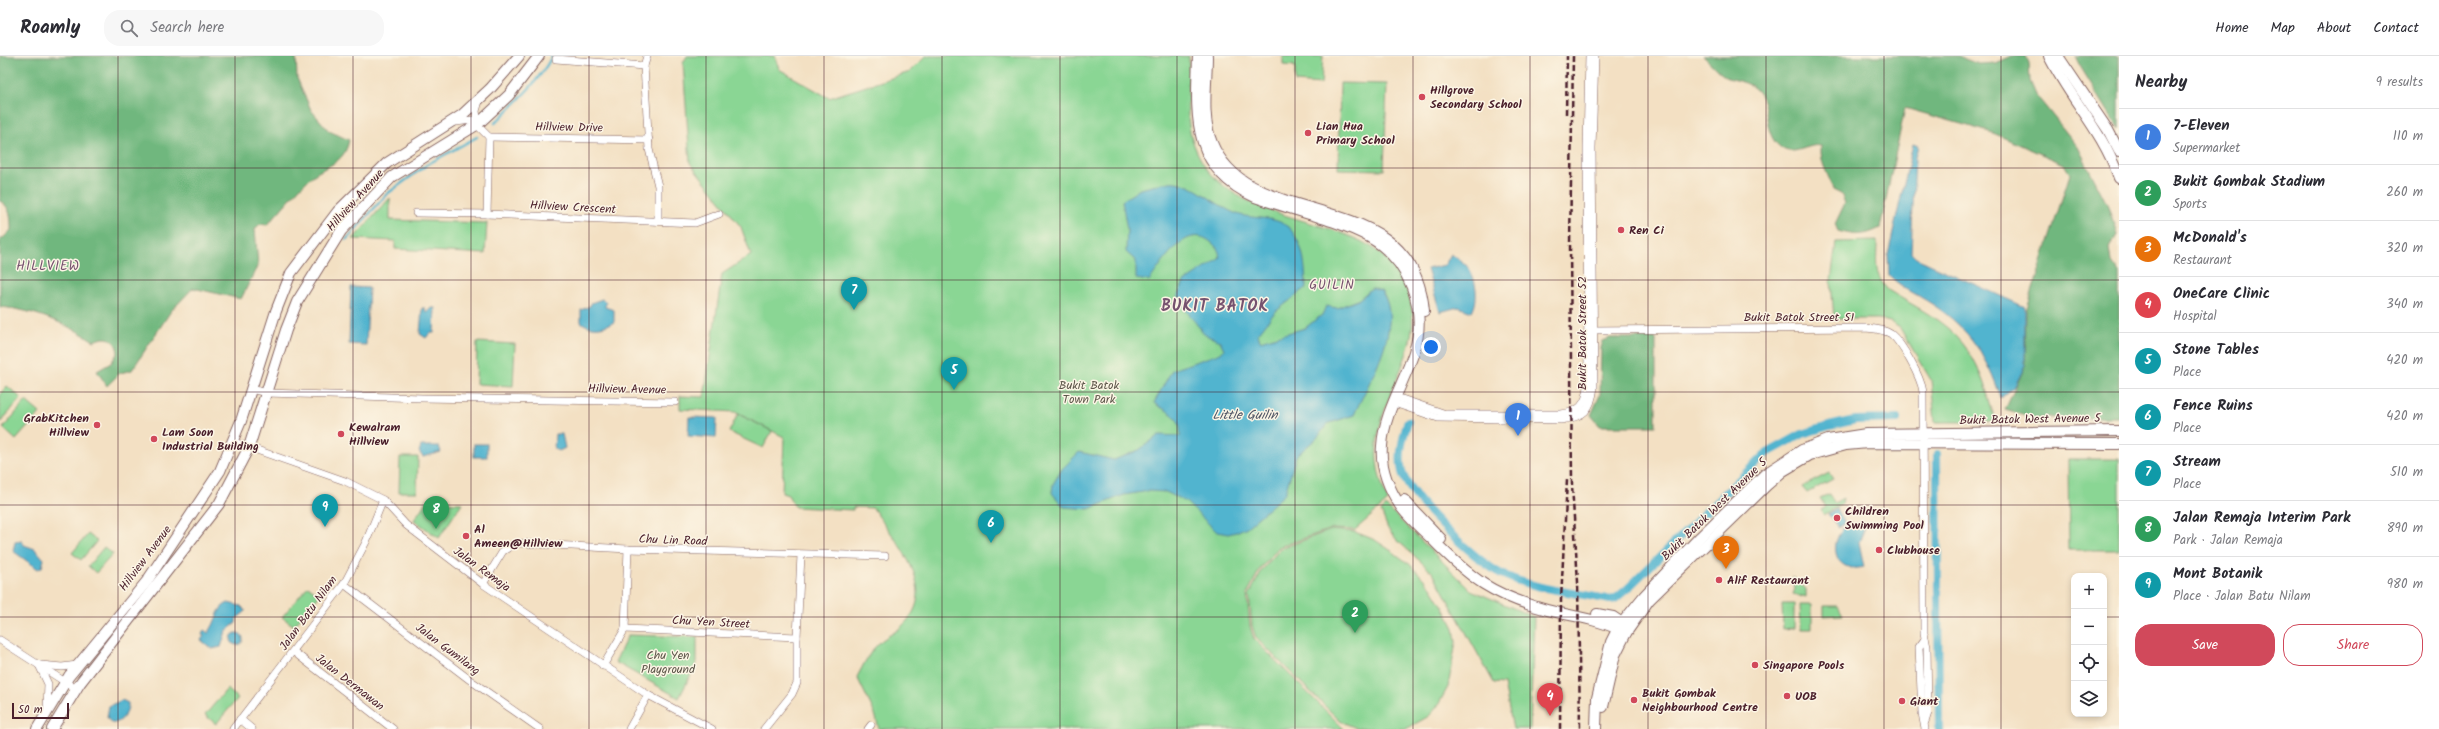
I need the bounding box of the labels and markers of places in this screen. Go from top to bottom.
place label: Hillgrove Secondary School [1430,81,1522,114]
marker: Hillgrove Secondary School [1417,92,1427,102]
place label: Lian Hua Primary School [1316,117,1395,150]
marker: Lian Hua Primary School [1303,128,1313,138]
place label: Ren Ci [1629,221,1665,240]
marker: Ren Ci [1616,225,1626,235]
pin: 7 [841,277,867,310]
pin: 5 [941,357,967,390]
pin: 1 [1505,403,1531,436]
place label: GrabKitchen Hillview [24,409,89,442]
place label: Kewalram Hillview [349,418,400,451]
marker: GrabKitchen Hillview [92,420,102,430]
place label: Lam Soon Industrial Building [162,423,259,456]
marker: Kewalram Hillview [336,429,346,439]
marker: Lam Soon Industrial Building [149,434,159,444]
pin: 9 [312,494,338,527]
pin: 8 [423,496,449,529]
place label: Children Swimming Pool [1845,502,1925,535]
pin: 6 [978,510,1004,543]
marker: Children Swimming Pool [1832,513,1842,523]
place label: Al Ameen@Hillview [474,520,563,553]
marker: Al Ameen@Hillview [461,531,471,541]
pin: 3 [1713,536,1739,569]
place label: Clubhouse [1887,541,1940,560]
marker: Clubhouse [1874,545,1884,555]
place label: Alif Restaurant [1727,571,1810,590]
marker: Alif Restaurant [1714,575,1724,585]
pin: 2 [1342,600,1368,633]
place label: Singapore Pools [1763,656,1845,675]
marker: Singapore Pools [1750,660,1760,670]
pin: 4 [1537,683,1563,716]
place label: Bukit Gombak Neighbourhood Centre [1642,684,1758,717]
place label: UOB [1795,687,1817,706]
marker: UOB [1782,691,1792,701]
place label: Giant [1910,692,1939,711]
marker: Bukit Gombak Neighbourhood Centre [1629,695,1639,705]
marker: Giant [1897,696,1907,706]

